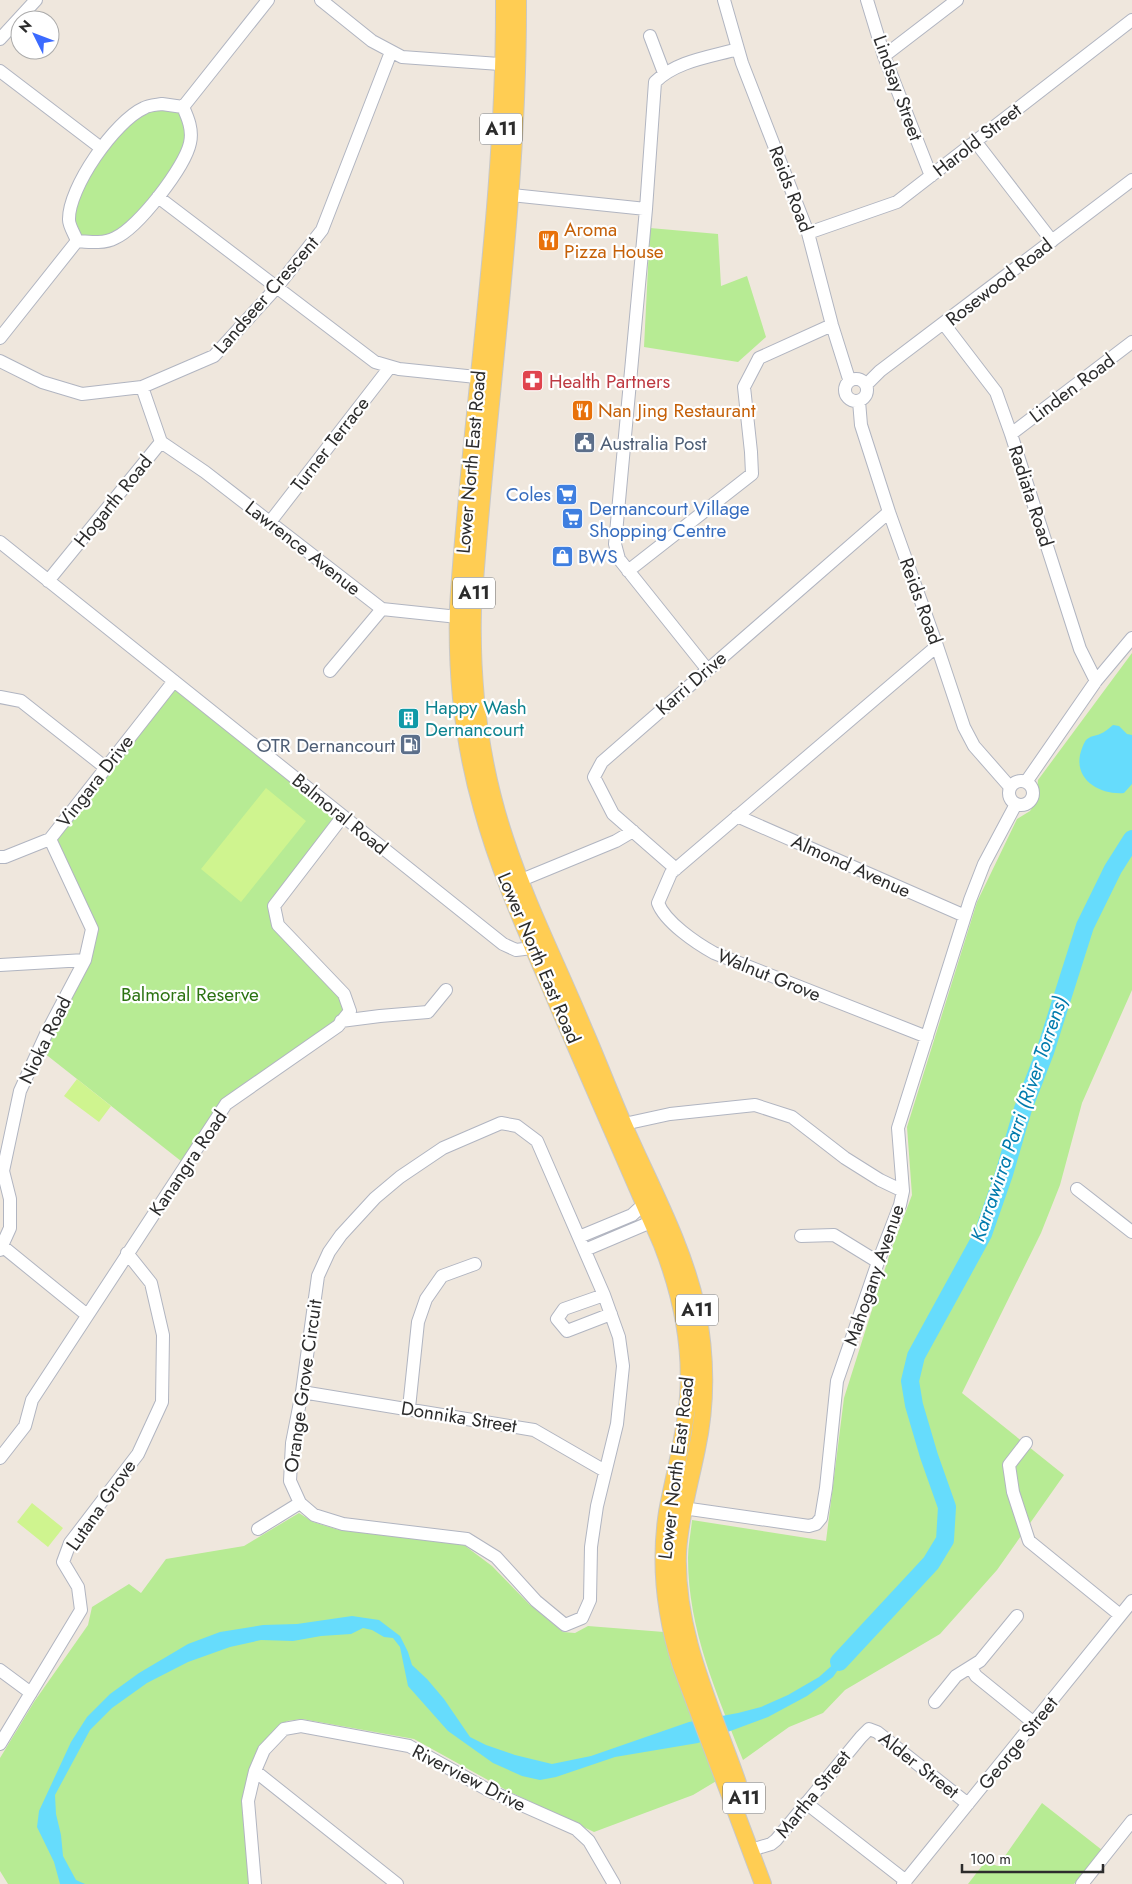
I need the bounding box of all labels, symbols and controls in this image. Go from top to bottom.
north arrow [10,10,60,60]
text: N [14,15,36,37]
street label: Lindsay Street [866,32,930,145]
street label: Harold Street [927,97,1027,183]
road number: A11 [480,114,522,144]
street label: Reids Road [762,142,820,236]
place label: Aroma Pizza House [564,216,664,265]
restaurant icon: Aroma Pizza House [536,228,560,252]
street label: Landseer Crescent [207,230,325,360]
street label: Rosewood Road [940,232,1058,332]
street label: Linden Road [1024,347,1120,429]
place label: Health Partners [549,368,670,395]
street label: Lower North East Road [450,369,492,555]
pharmacy icon: Health Partners [521,369,545,393]
street label: Turner Terrace [284,391,376,497]
place label: Nan Jing Restaurant [598,397,756,424]
restaurant icon: Nan Jing Restaurant [570,398,594,422]
place label: Australia Post [600,430,707,457]
public building icon: Australia Post [572,431,596,455]
street label: Radiata Road [1002,442,1060,550]
street label: Hogarth Road [67,449,159,553]
place label: Coles [506,481,551,508]
supermarket icon: Coles [555,482,579,506]
street label: Lawrence Avenue [239,494,367,602]
place label: Dernancourt Village Shopping Centre [589,495,750,544]
supermarket icon: Dernancourt Village Shopping Centre [561,507,585,531]
place label: BWS [578,543,618,570]
shop icon: BWS [550,544,574,568]
street label: Reids Road [893,554,949,648]
road number: A11 [453,578,495,608]
street label: Karri Drive [650,645,732,721]
place label: Happy Wash Dernancourt [425,694,527,743]
building icon: Happy Wash Dernancourt [397,706,421,730]
street label: Vingara Drive [50,729,140,833]
place label: OTR Dernancourt [257,732,395,759]
fuel station icon: OTR Dernancourt [399,733,423,757]
street label: Balmoral Road [286,767,394,861]
street label: Almond Avenue [787,828,915,904]
street label: Lower North East Road [491,868,587,1048]
street label: Walnut Grove [713,942,825,1008]
park label: Balmoral Reserve [121,981,259,1008]
street label: Nioka Road [12,992,78,1088]
water label: Karrawirra Parri (River Torrens) [963,992,1075,1246]
street label: Kanangra Road [143,1105,233,1221]
street label: Mahogany Avenue [837,1200,911,1349]
road number: A11 [676,1294,718,1326]
street label: Orange Grove Circuit [278,1297,329,1474]
street label: Lower North East Road [651,1375,701,1561]
street label: Donnika Street [399,1395,519,1440]
street label: Lutana Grove [60,1454,142,1556]
street label: George Street [972,1690,1064,1795]
street label: Alder Street [873,1725,965,1805]
street label: Riverview Drive [408,1738,531,1818]
street label: Martha Street [769,1744,857,1844]
road number: A11 [723,1782,765,1814]
scale bar [962,1842,1103,1874]
text: 100 m [970,1848,1011,1870]

